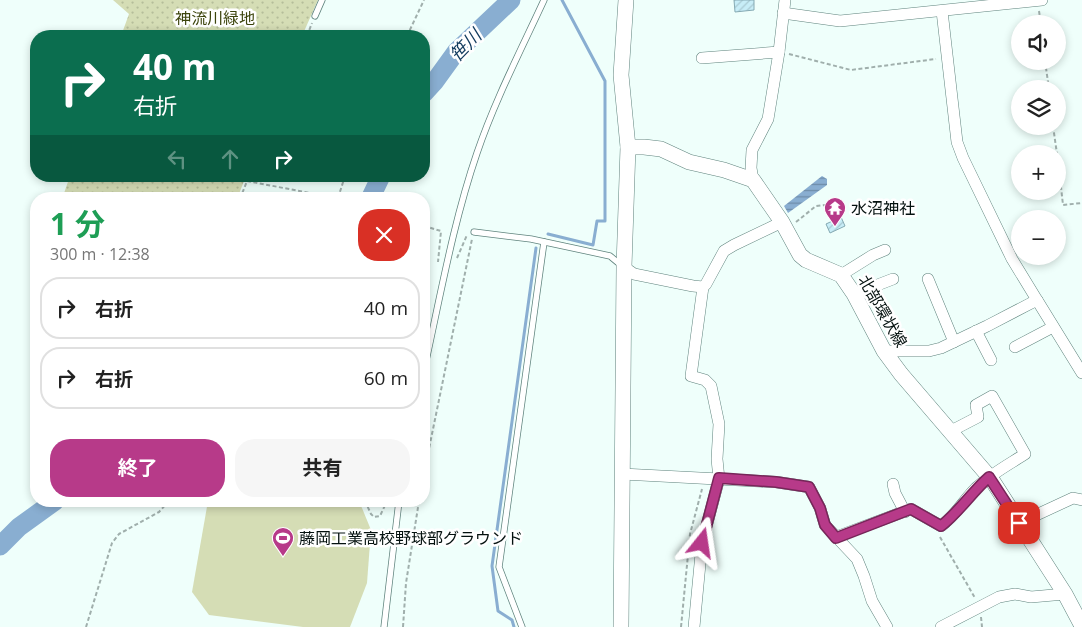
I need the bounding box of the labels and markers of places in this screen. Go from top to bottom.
temple icon: 水沼神社 [823,196,847,227]
place label: 水沼神社 [851,197,915,219]
pin [998,502,1040,544]
sports icon: 藤岡工業高校野球部グラウンド [271,526,295,557]
place label: 藤岡工業高校野球部グラウンド [299,527,523,549]

